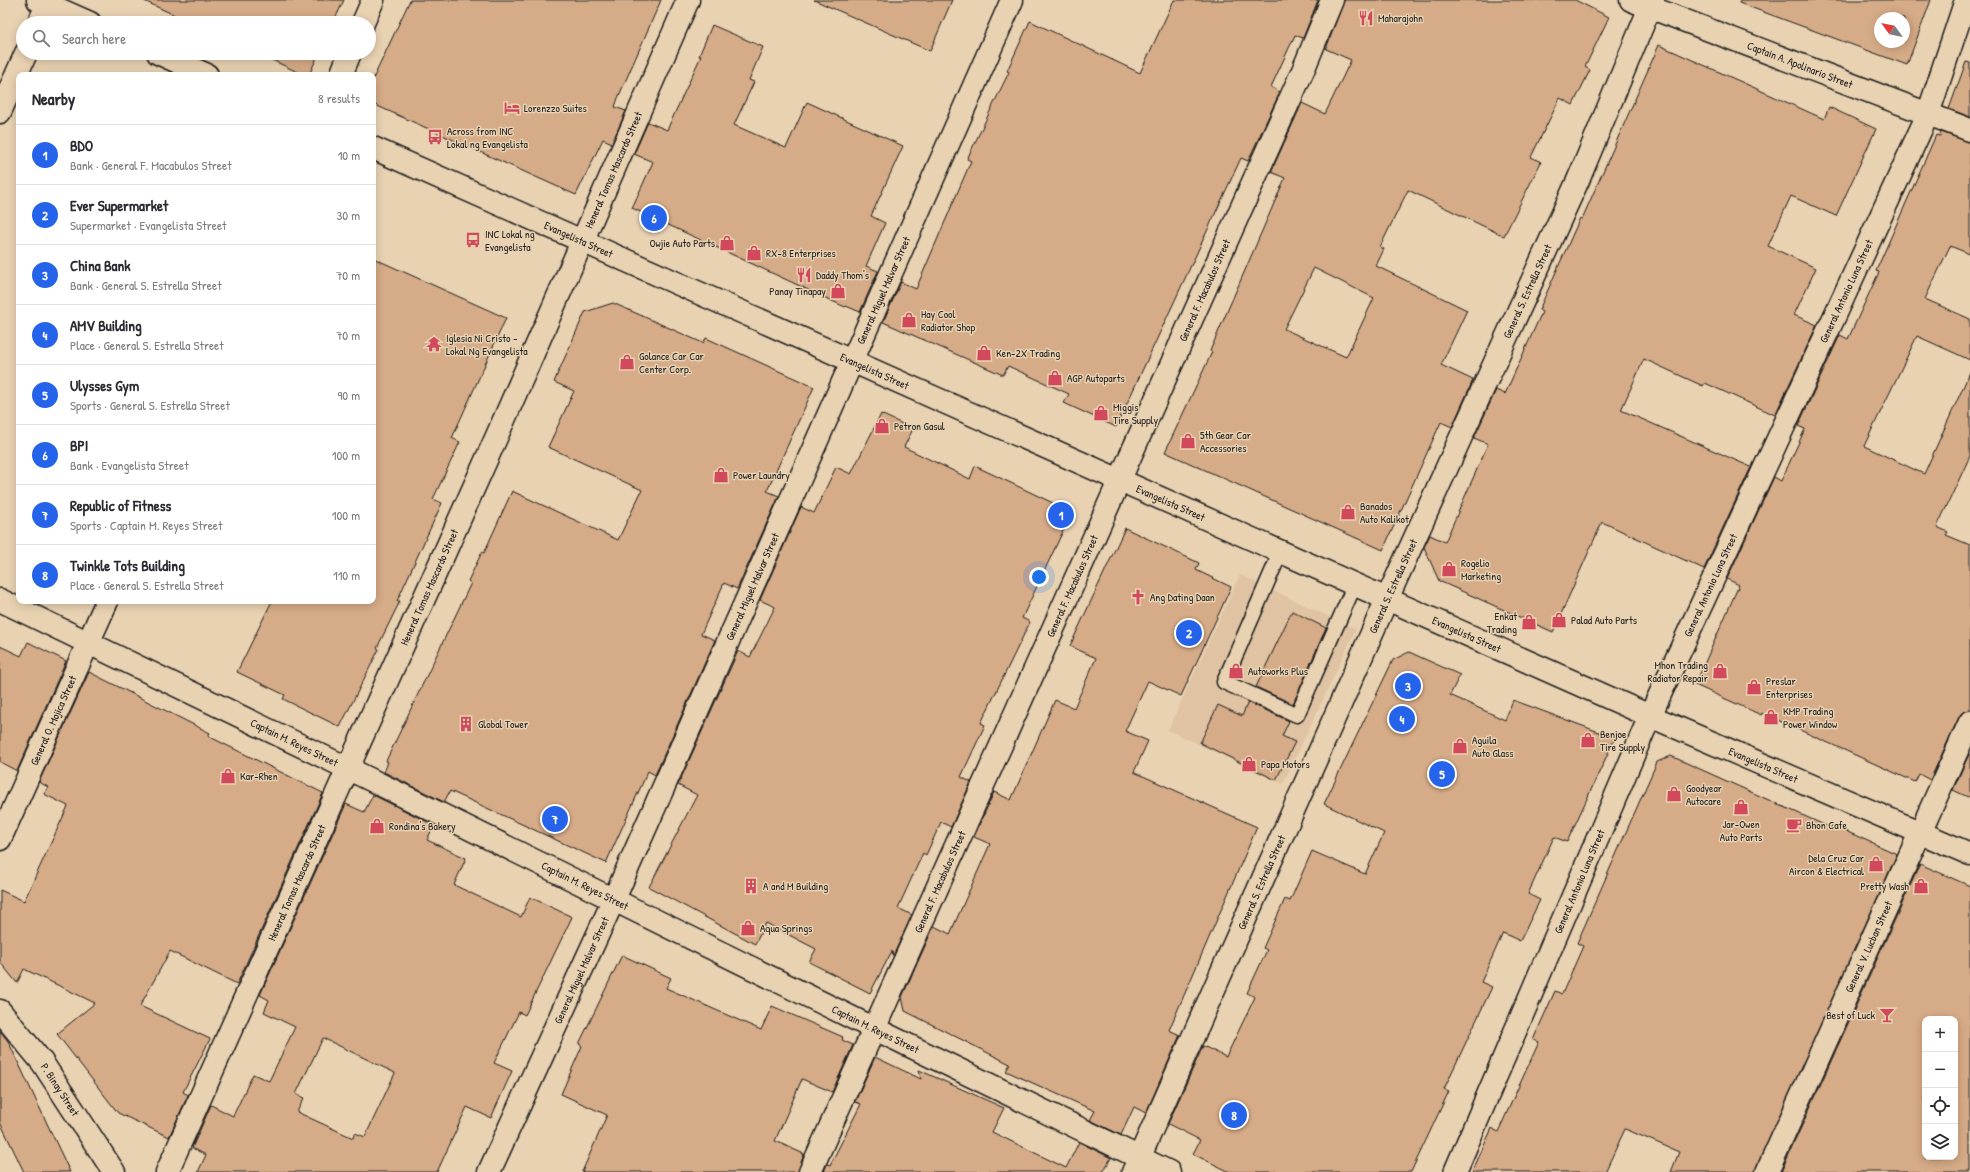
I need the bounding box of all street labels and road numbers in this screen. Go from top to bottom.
street label: Captain A. Apolinario Street [1745,38,1855,91]
street label: Heneral Tomas Mascardo Street [582,109,645,231]
street label: Evangelista Street [542,218,615,261]
street label: General Miguel Malvar Street [854,234,914,346]
street label: General F. Macabulos Street [1176,237,1234,343]
street label: General Antonio Luna Street [1816,237,1876,345]
street label: General S. Estrella Street [1500,242,1555,341]
street label: Evangelista Street [838,350,911,393]
street label: Evangelista Street [1134,481,1207,524]
street label: Heneral Tomas Mascardo Street [397,527,461,647]
street label: General Miguel Malvar Street [722,530,782,642]
street label: General Antonio Luna Street [1681,531,1740,639]
street label: General F. Macabulos Street [1043,533,1101,639]
street label: General S. Estrella Street [1366,537,1420,635]
street label: Evangelista Street [1430,613,1503,656]
street label: General O. Mojica Street [27,673,80,768]
street label: Captain M. Reyes Street [248,715,341,770]
street label: Evangelista Street [1727,744,1800,786]
street label: Heneral Tomas Mascardo Street [264,822,329,943]
street label: General Antonio Luna Street [1551,827,1608,936]
street label: General F. Macabulos Street [911,828,969,935]
street label: General S. Estrella Street [1234,833,1289,932]
street label: Captain M. Reyes Street [539,858,631,913]
street label: General V. Lucban Street [1842,899,1895,995]
street label: General Miguel Malvar Street [551,914,612,1026]
street label: Captain M. Reyes Street [830,1002,922,1056]
street label: P. Binay Street [38,1060,83,1119]

